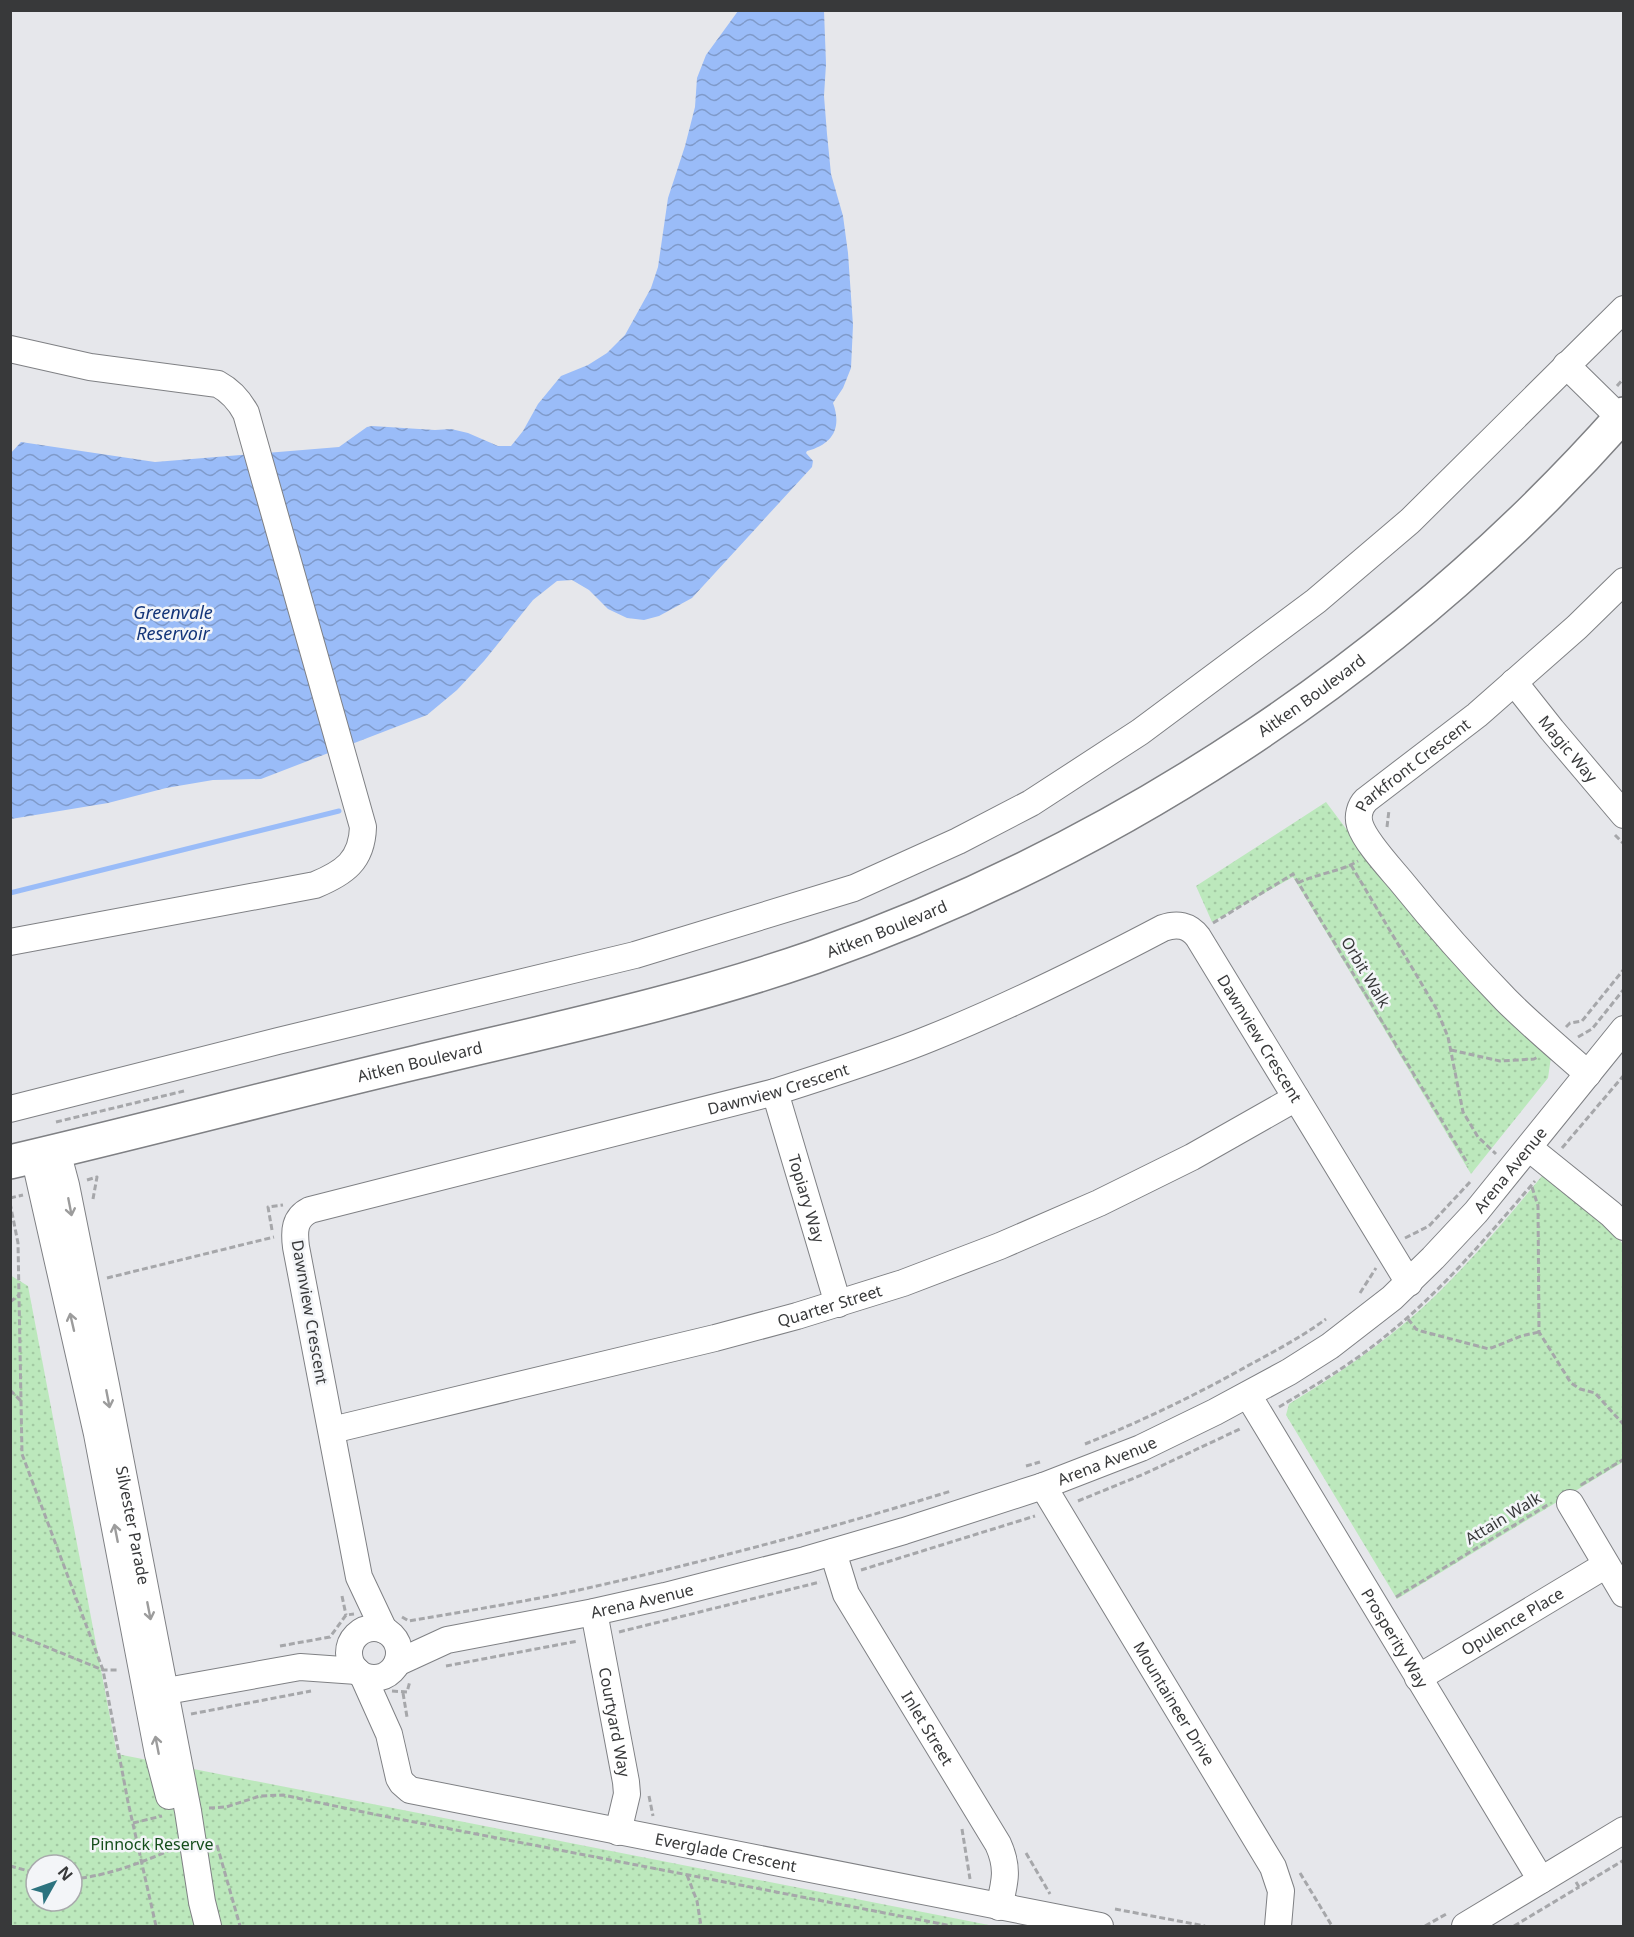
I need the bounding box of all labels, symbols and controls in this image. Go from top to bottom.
water label: Greenvale Reservoir [133,600,213,645]
street label: Aitken Boulevard [1253,649,1370,742]
street label: Magic Way [1534,711,1603,788]
street label: Parkfront Crescent [1350,713,1475,815]
street label: Aitken Boulevard [824,895,950,963]
street label: Orbit Walk [1336,932,1396,1012]
street label: Dawnview Crescent [1212,970,1307,1107]
street label: Aitken Boulevard [355,1036,485,1087]
street label: Dawnview Crescent [705,1058,852,1120]
street label: Arena Avenue [1468,1122,1551,1218]
street label: Topiary Way [783,1152,830,1246]
one-way arrow [65,1197,76,1217]
street label: Dawnview Crescent [286,1238,334,1386]
street label: Quarter Street [775,1279,885,1332]
one-way arrow [65,1313,77,1332]
one-way arrow [103,1388,114,1408]
street label: Arena Avenue [1054,1431,1160,1490]
street label: Silvester Parade [111,1464,155,1586]
street label: Attain Walk [1461,1486,1546,1549]
one-way arrow [110,1524,121,1544]
street label: Arena Avenue [589,1578,696,1623]
street label: Opulence Place [1457,1582,1568,1661]
street label: Prosperity Way [1356,1584,1434,1693]
one-way arrow [144,1601,155,1620]
street label: Mountaineer Drive [1128,1637,1220,1770]
street label: Courtyard Way [594,1665,636,1780]
street label: Inlet Street [897,1687,959,1770]
one-way arrow [151,1736,162,1756]
street label: Everglade Crescent [653,1828,799,1877]
park label: Pinnock Reserve [90,1833,214,1855]
north arrow [24,1853,84,1913]
text: N [53,1861,78,1885]

